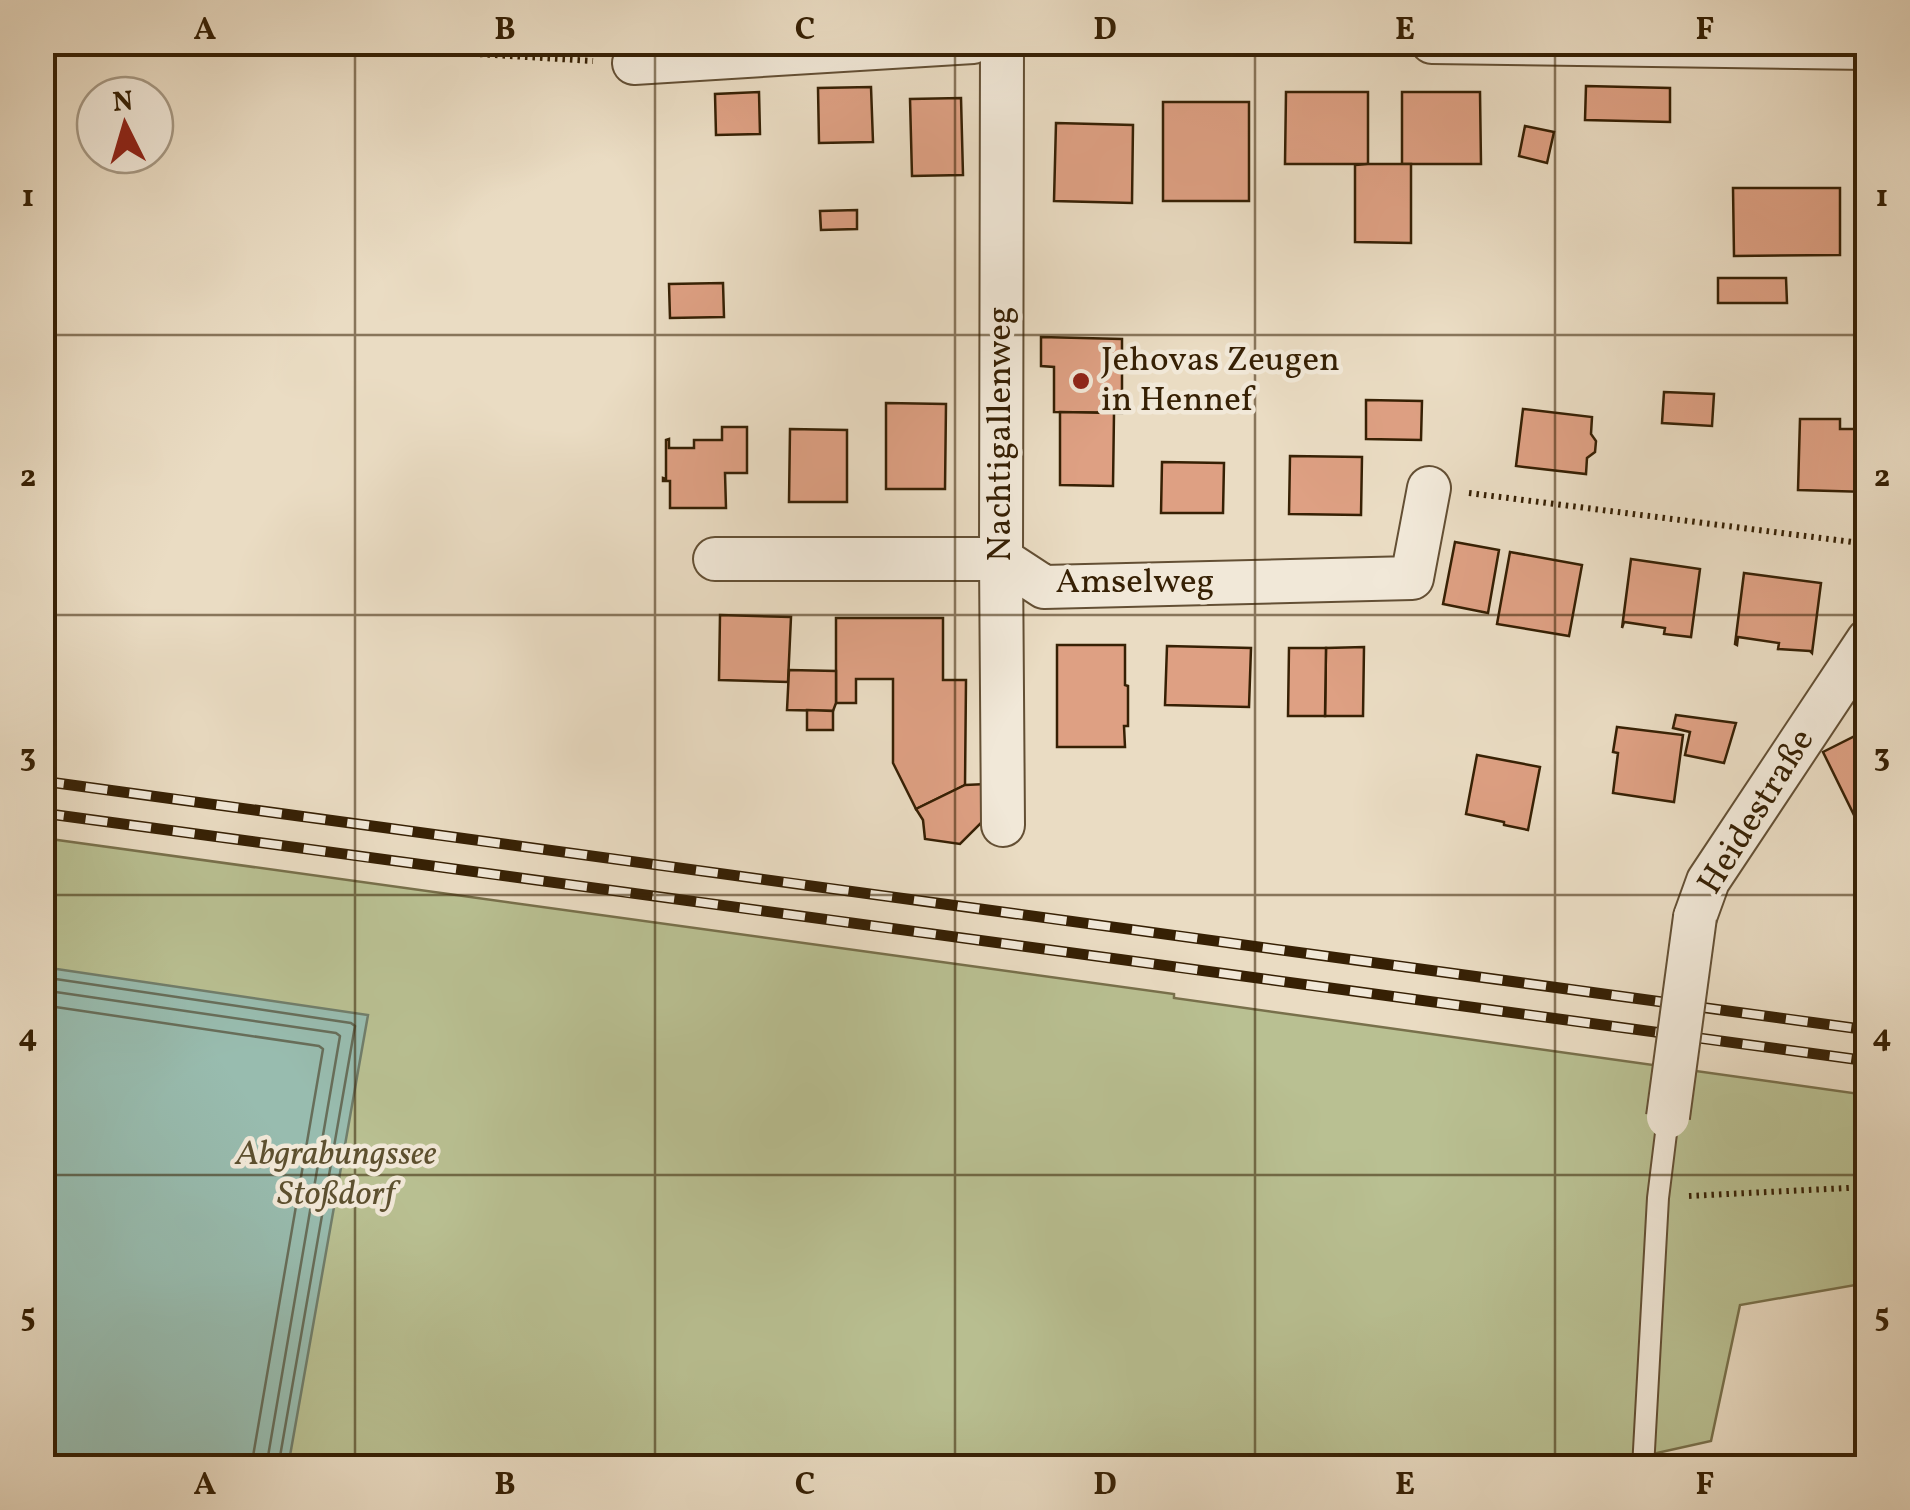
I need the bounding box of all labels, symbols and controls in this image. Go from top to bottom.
text: A [194,9,217,53]
text: B [494,9,516,53]
text: C [795,9,815,53]
text: D [1093,9,1117,53]
text: E [1395,9,1415,53]
text: F [1696,9,1715,53]
north arrow [75,75,175,175]
text: N [111,82,135,123]
text: 1 [22,176,34,220]
text: 1 [1876,176,1888,220]
street label: Nachtigallenweg [977,306,1025,562]
place label: Jehovas Zeugen in Hennef [1101,337,1340,425]
marker: Jehovas Zeugen in Hennef [1070,370,1092,392]
text: 2 [20,456,36,500]
text: 2 [1874,456,1890,500]
street label: Amselweg [1056,559,1214,607]
street label: Heidestraße [1687,720,1827,904]
text: 3 [20,736,36,780]
text: 3 [1874,736,1890,780]
text: 4 [18,1016,38,1060]
text: 4 [1872,1016,1892,1060]
park label: Abgrabungssee Stoßdorf [235,1131,437,1219]
text: 5 [20,1296,36,1340]
text: 5 [1874,1296,1890,1340]
text: A [194,1464,217,1508]
text: B [494,1464,516,1508]
text: C [795,1464,815,1508]
text: D [1093,1464,1117,1508]
text: E [1395,1464,1415,1508]
text: F [1696,1464,1715,1508]

